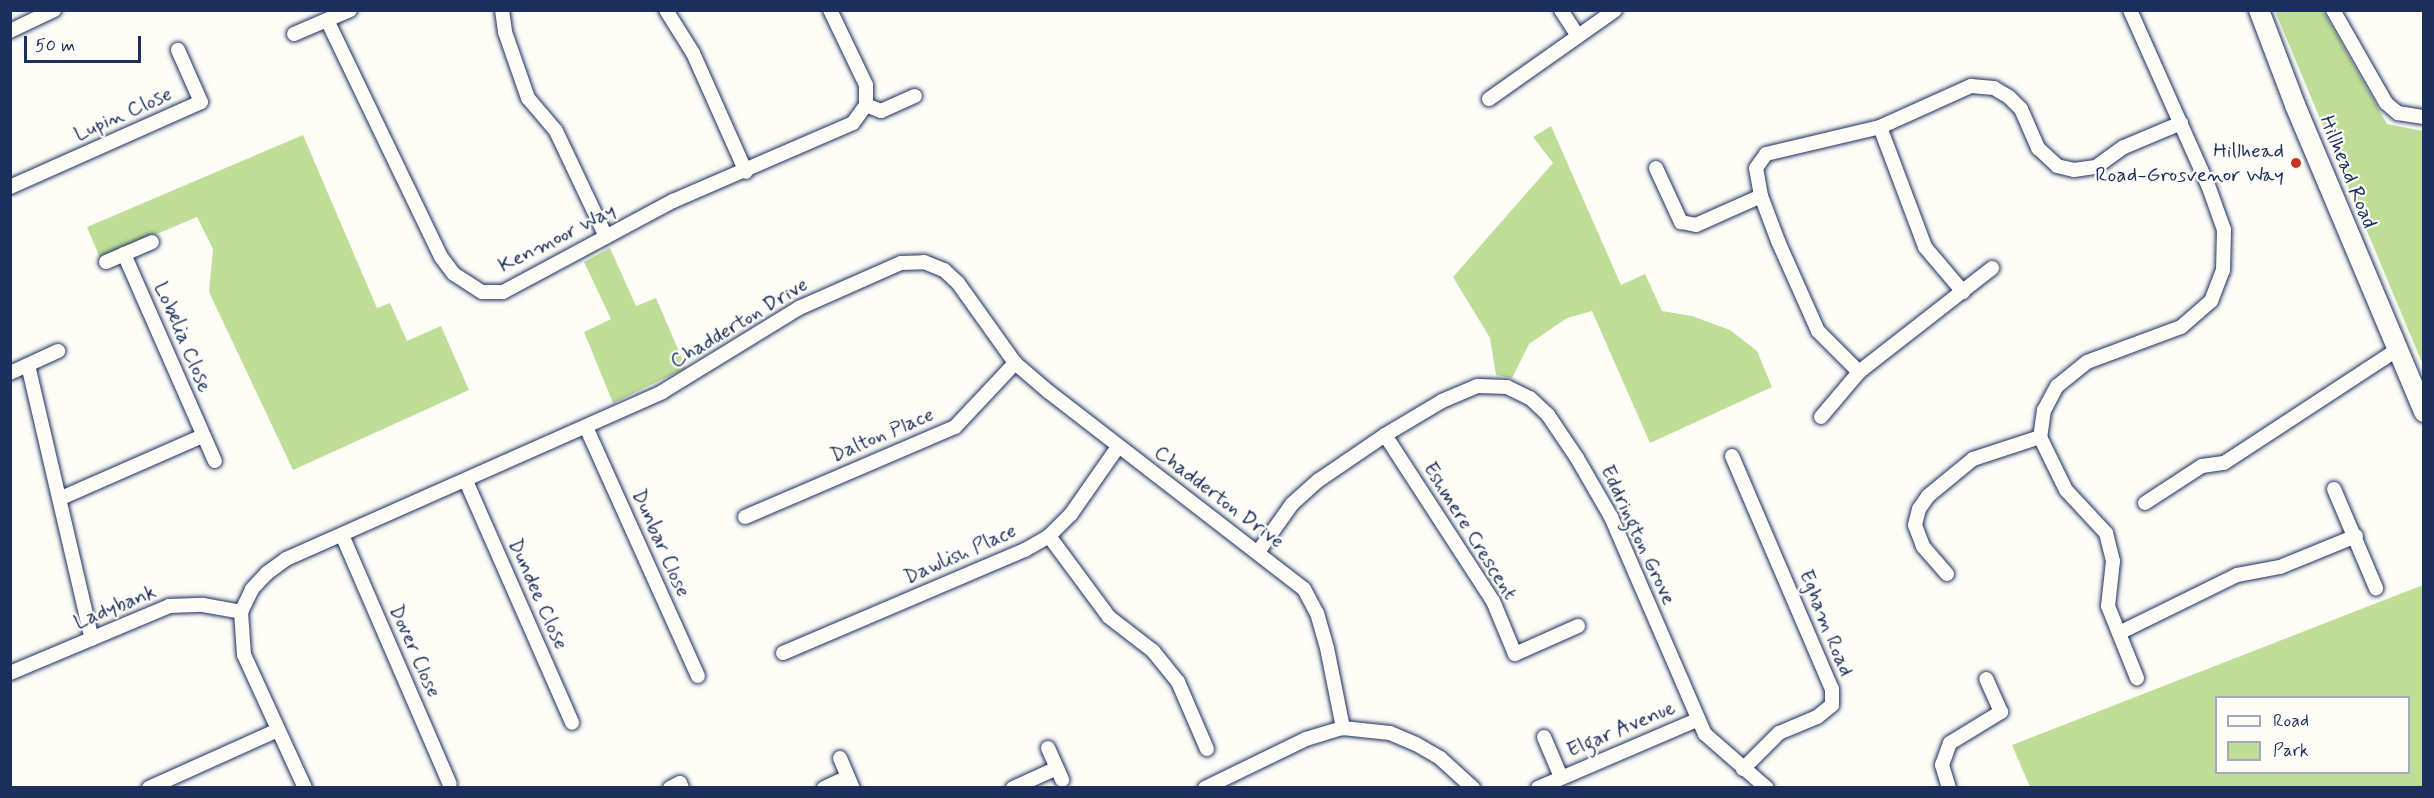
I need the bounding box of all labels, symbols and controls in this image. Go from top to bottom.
scale bar [27,24,144,62]
text: 50 m [35,34,75,58]
street label: Lupin Close [70,81,176,147]
street label: Hillhead Road [2314,112,2382,232]
place label: Hillhead Road-Grosvenor Way [2093,138,2284,188]
marker: Hillhead Road-Grosvenor Way [2289,156,2303,170]
street label: Kenmoor Way [493,197,621,279]
street label: Chadderton Drive [666,272,812,374]
street label: Lobelia Close [148,278,218,396]
street label: Dalton Place [826,402,938,468]
street label: Chadderton Drive [1150,440,1288,554]
street label: Eshmere Crescent [1417,456,1523,606]
street label: Eddrington Grove [1595,461,1681,609]
street label: Dunbar Close [625,483,697,603]
street label: Dawlish Place [900,518,1020,590]
street label: Dundee Close [502,535,574,653]
street label: Egham Road [1793,566,1859,680]
street label: Ladybank [70,579,160,635]
street label: Dover Close [383,599,447,703]
street label: Elgar Avenue [1561,694,1681,764]
legend [2215,696,2410,774]
text: Road [2273,709,2309,733]
text: Park [2273,739,2309,763]

